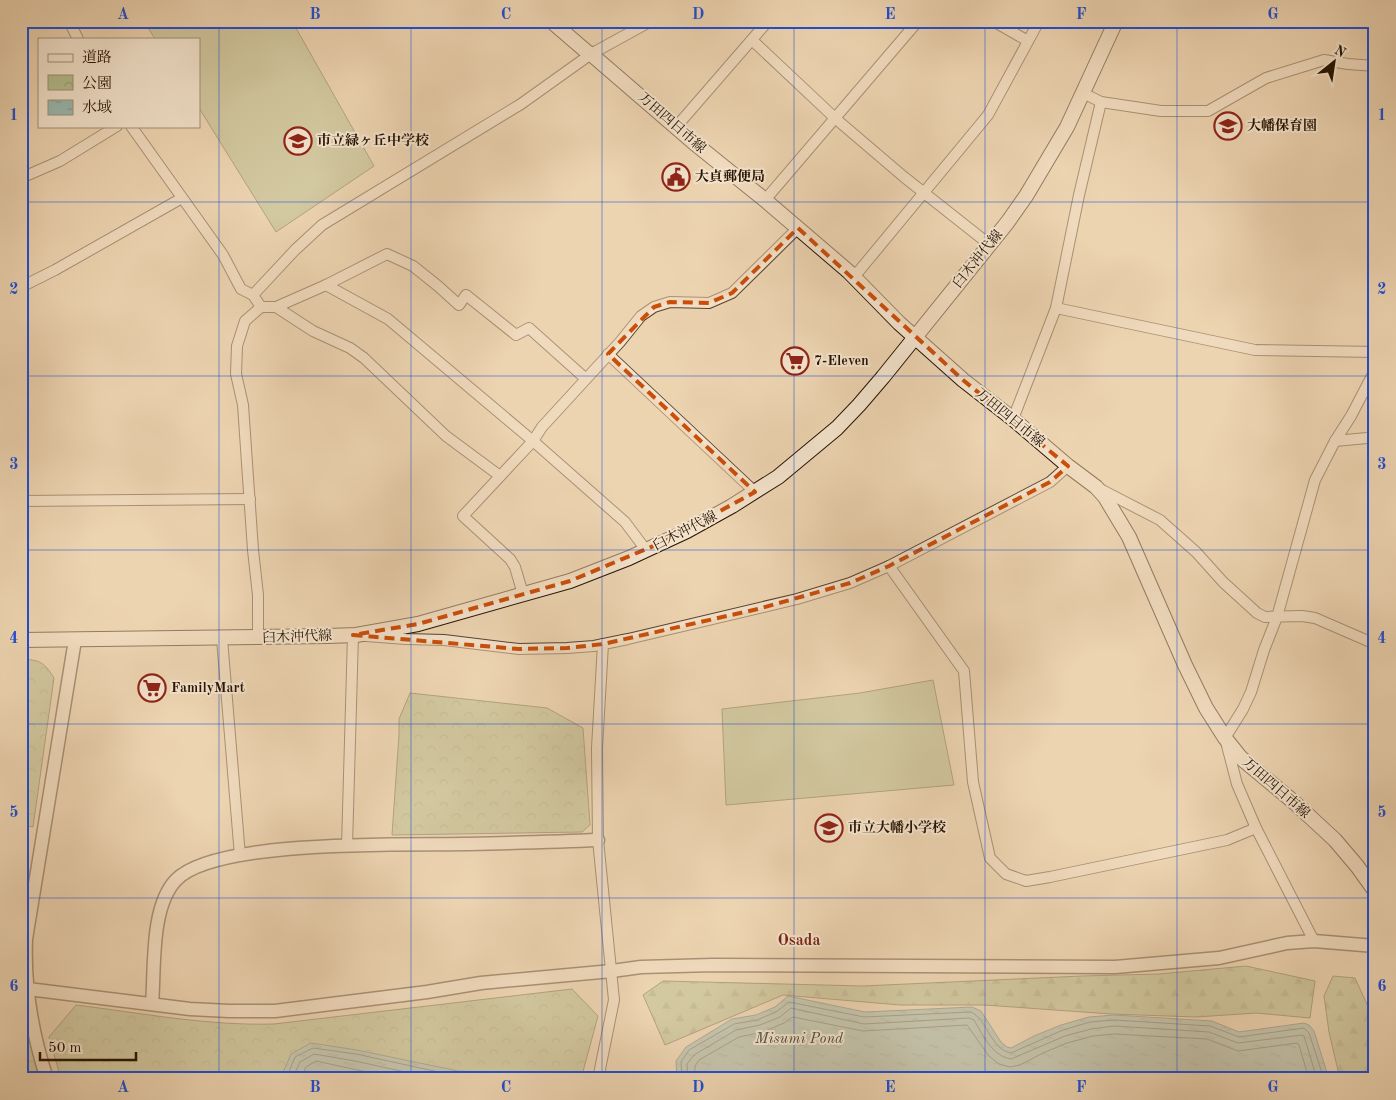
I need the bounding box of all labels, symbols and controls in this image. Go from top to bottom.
text: A [117,7,129,23]
text: B [309,7,321,23]
text: C [501,7,511,23]
text: D [692,7,704,23]
text: E [884,7,896,23]
text: F [1076,7,1087,23]
text: G [1267,7,1279,23]
legend [38,38,200,128]
north arrow [1308,38,1358,88]
text: N [1332,43,1348,60]
text: 道路 [82,49,112,66]
text: 公園 [82,75,112,92]
street label: 万田四日市線 [636,89,709,156]
text: 水域 [82,99,112,116]
text: 1 [9,108,19,124]
text: 1 [1377,108,1387,124]
school or university icon: 大幡保育園 [1213,111,1243,141]
place label: 大幡保育園 [1247,118,1317,133]
school or university icon: 市立緑ヶ丘中学校 [283,126,313,156]
place label: 市立緑ヶ丘中学校 [317,133,429,148]
public building icon: 大貞郵便局 [661,162,691,192]
place label: 大貞郵便局 [695,169,765,184]
street label: 臼木沖代線 [950,227,1005,291]
text: 2 [9,282,19,298]
text: 2 [1377,282,1387,298]
supermarket icon: 7-Eleven [780,346,810,376]
place label: 7-Eleven [814,354,869,368]
street label: 万田四日市線 [973,385,1048,450]
text: 3 [9,457,19,473]
text: 3 [1377,457,1387,473]
street label: 臼木沖代線 [650,508,719,553]
street label: 臼木沖代線 [262,628,332,645]
text: 4 [9,631,19,647]
text: 4 [1377,631,1387,647]
supermarket icon: FamilyMart [137,673,167,703]
place label: FamilyMart [171,681,245,695]
street label: 万田四日市線 [1240,754,1313,821]
text: 5 [9,805,19,821]
text: 5 [1377,805,1387,821]
school or university icon: 市立大幡小学校 [814,813,844,843]
place label: 市立大幡小学校 [848,820,946,835]
district label: Osada [777,933,821,949]
text: 6 [9,979,19,995]
text: 6 [1377,979,1387,995]
scale bar [40,1030,136,1062]
water label: Misumi Pond [754,1032,844,1047]
text: 50 m [48,1041,82,1056]
text: A [117,1080,129,1096]
text: B [309,1080,321,1096]
text: C [501,1080,511,1096]
text: D [692,1080,704,1096]
text: E [884,1080,896,1096]
text: F [1076,1080,1087,1096]
text: G [1267,1080,1279,1096]

